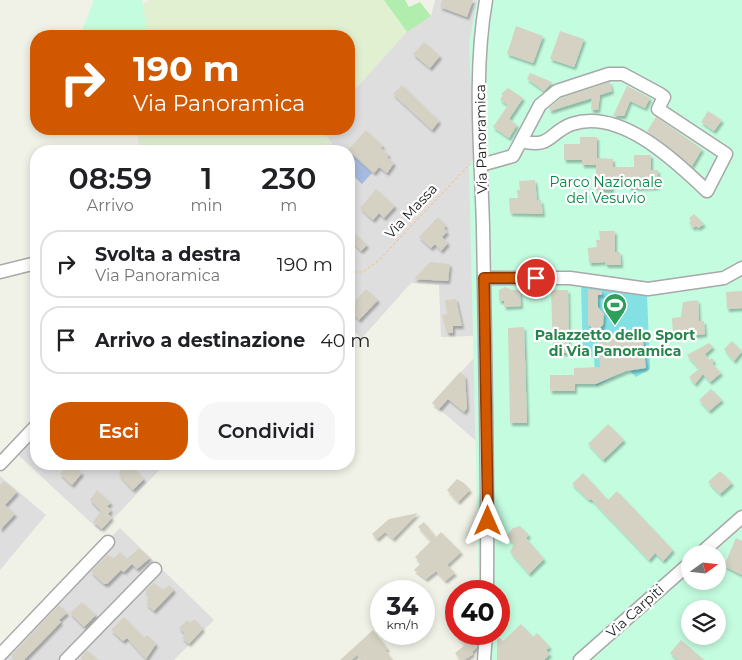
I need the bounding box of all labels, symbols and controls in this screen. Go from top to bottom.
text: 190 m [133,47,239,90]
icon: right [50,50,115,115]
street label: Via Panoramica [471,84,491,194]
text: Via Panoramica [133,90,305,117]
text: 08:59 [69,160,152,197]
text: 1 [201,160,212,197]
text: 230 [261,160,316,197]
park label: Parco Nazionale del Vesuvio [549,173,663,207]
street label: Via Massa [381,180,441,242]
text: Arrivo [87,196,134,215]
text: min [191,196,223,215]
text: m [280,196,297,215]
text: Svolta a destra [95,243,241,266]
icon: right [52,250,80,278]
text: 190 m [277,253,333,276]
pin [515,257,557,299]
icon: arrive [522,264,550,292]
text: Via Panoramica [95,266,220,285]
sports icon: Palazzetto dello Sport di Via Panoramica [602,292,628,326]
icon: arrive [52,326,80,354]
place label: Palazzetto dello Sport di Via Panoramica [535,326,695,360]
text: Arrivo a destinazione [95,329,305,352]
text: 40 m [320,329,371,352]
button: Esci [50,402,188,460]
button: Condividi [198,402,335,460]
position arrow [461,494,513,546]
north arrow [681,545,726,590]
map controls [681,545,726,645]
speed limit sign: 40 [445,580,510,645]
street label: Via Carpiti [602,580,668,642]
text: 34 [386,591,419,621]
button: layers [681,600,726,645]
text: km/h [386,617,419,632]

